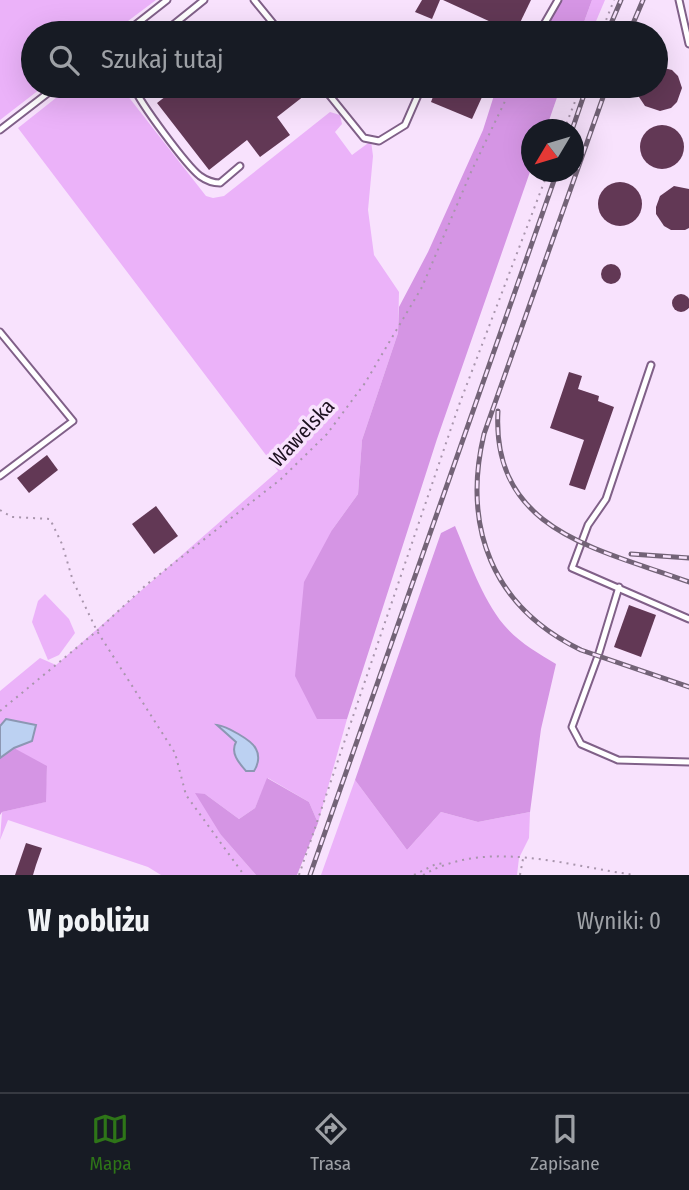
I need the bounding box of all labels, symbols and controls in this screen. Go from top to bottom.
search box [21,21,668,98]
icon: search [45,41,83,79]
text: Szukaj tutaj [101,44,224,75]
north arrow [521,119,584,182]
street label: Wawelska [264,394,340,472]
text: W pobliżu [28,903,150,939]
text: Wyniki: 0 [577,907,661,935]
tab: Mapa [89,1110,132,1175]
tab: Trasa [310,1110,351,1175]
tab: Zapisane [530,1110,600,1175]

